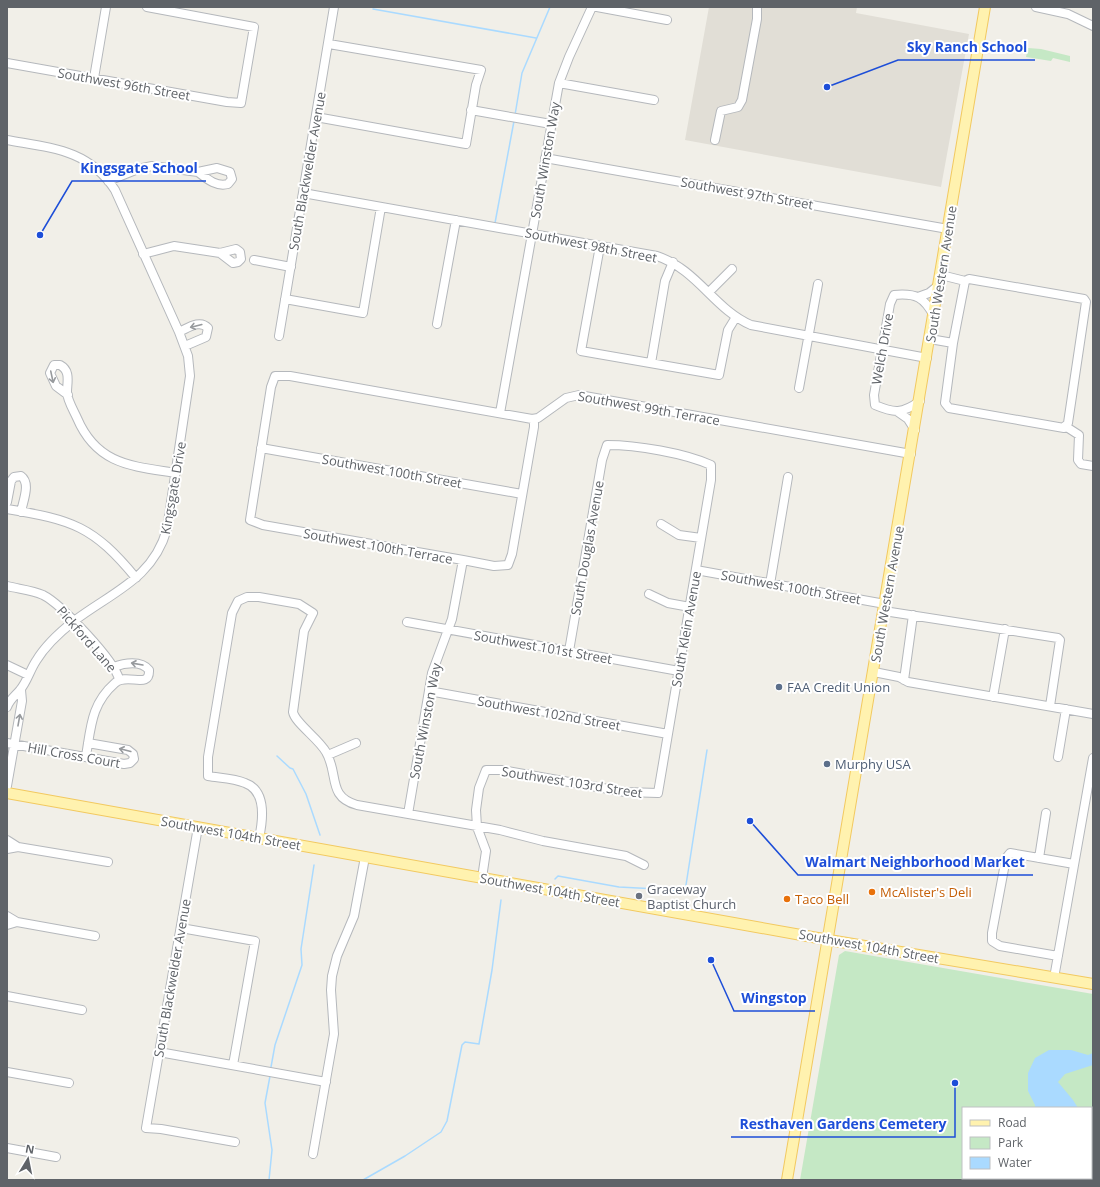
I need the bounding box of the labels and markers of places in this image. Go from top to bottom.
callout: Sky Ranch School [898,34,1035,60]
callout: Kingsgate School [72,155,206,181]
place label: FAA Credit Union [787,678,890,696]
marker: FAA Credit Union [774,682,784,692]
place label: Murphy USA [835,755,911,773]
marker: Murphy USA [822,759,832,769]
callout: Walmart Neighborhood Market [798,849,1033,875]
place label: Graceway Baptist Church [647,880,736,913]
place label: McAlister's Deli [880,883,972,901]
marker: McAlister's Deli [867,887,877,897]
place label: Taco Bell [795,890,849,908]
marker: Graceway Baptist Church [634,891,644,901]
marker: Taco Bell [782,894,792,904]
callout: Wingstop [734,985,815,1011]
callout: Resthaven Gardens Cemetery [731,1111,955,1137]

